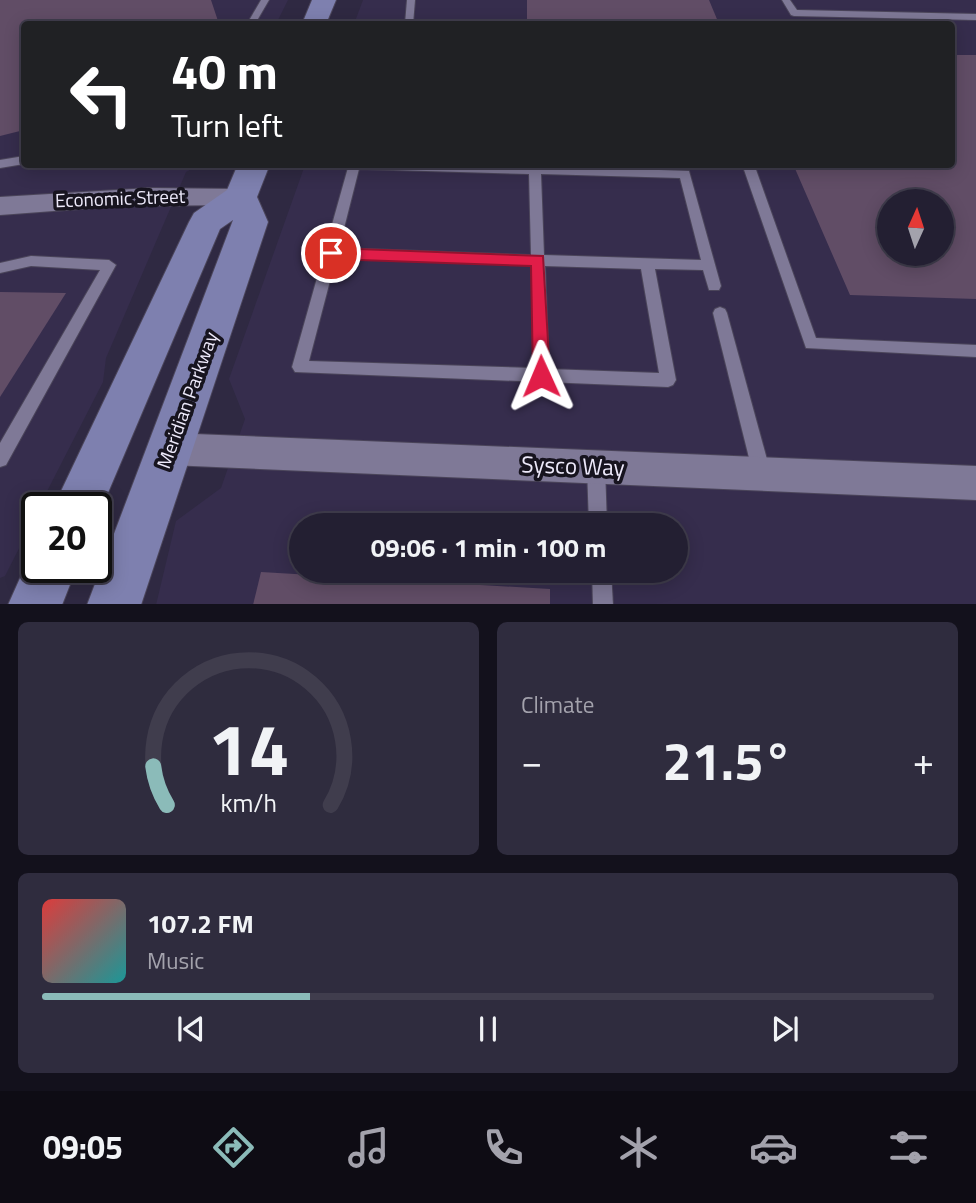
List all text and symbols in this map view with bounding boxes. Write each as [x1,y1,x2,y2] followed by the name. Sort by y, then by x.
[171,33,278,108] text: 40 m
[56,49,147,140] icon: left
[171,101,283,149] text: Turn left
[54,181,186,214] street label: Economic Street
[877,189,954,266] north arrow
[877,189,954,266] map controls
[301,223,361,283] pin
[312,234,350,272] icon: arrive
[148,327,225,472] street label: Meridian Parkway
[504,339,578,413] position arrow
[521,446,625,485] street label: Sysco Way
[21,492,112,583] speed limit sign: 20
[371,528,606,567] text: 09:06 · 1 min · 100 m
[521,687,594,722] text: Climate
[208,693,289,803] text: 14
[663,721,792,800] text: 21.5°
[521,732,542,790] text: −
[913,732,934,790] text: +
[220,783,277,821] text: km/h
[147,904,254,943] text: 107.2 FM
[147,943,204,978] text: Music
[172,1010,210,1048] icon: previous
[469,1010,507,1048] icon: pause
[766,1010,804,1048] icon: next
[43,1123,123,1171] text: 09:05
[209,1123,258,1172] icon: directions
[344,1123,393,1172] icon: music
[479,1123,528,1172] icon: phone
[614,1123,663,1172] icon: climate
[749,1123,798,1172] icon: car
[884,1123,933,1172] icon: filters

